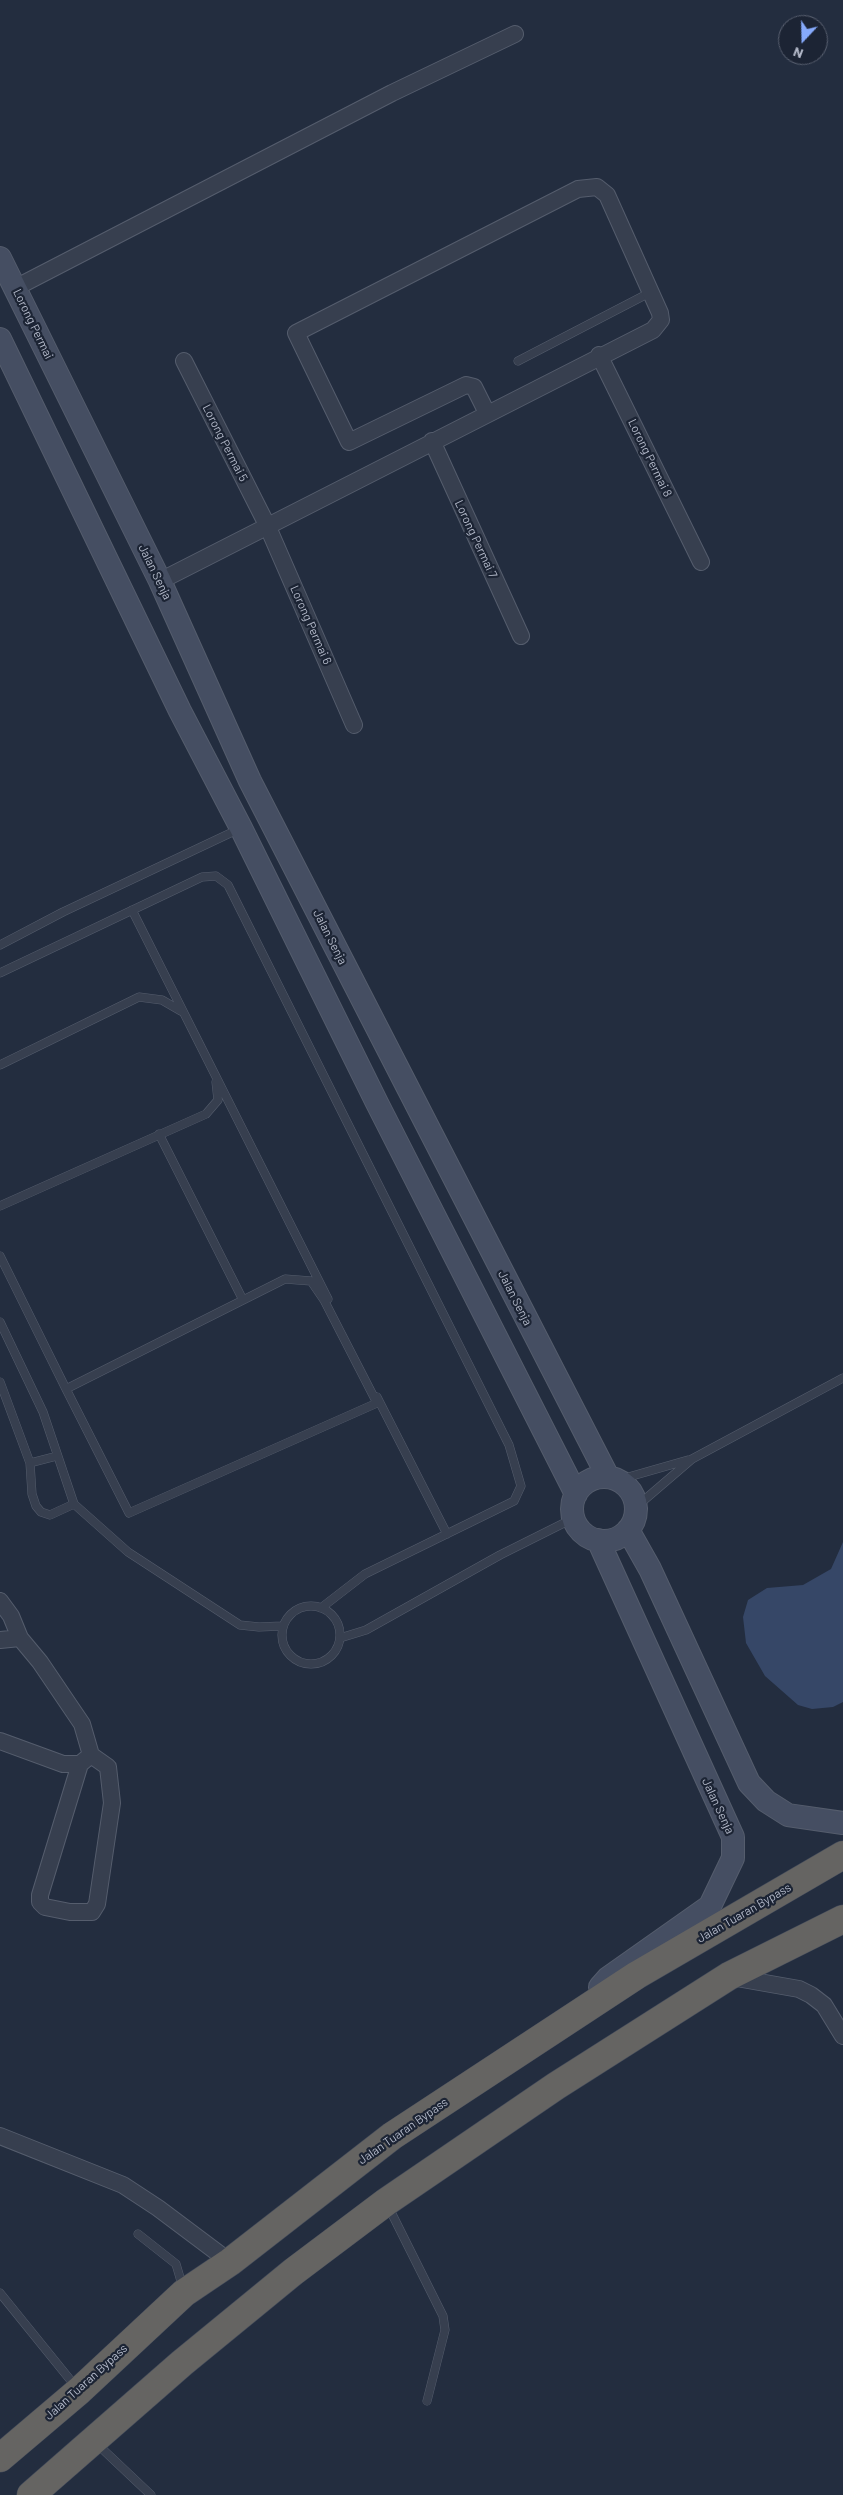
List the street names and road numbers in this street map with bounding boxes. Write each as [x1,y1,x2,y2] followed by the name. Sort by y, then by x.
[10,287,56,361] street label: Lorong Permai
[199,402,251,484] street label: Lorong Permai 5
[625,417,675,499] street label: Lorong Permai 8
[452,498,500,580] street label: Lorong Permai 7
[135,542,175,602] street label: Jalan Senja
[287,583,335,667] street label: Lorong Permai 6
[310,907,350,967] street label: Jalan Senja
[495,1268,535,1328] street label: Jalan Senja
[699,1776,737,1836] street label: Jalan Senja
[694,1880,794,1946] street label: Jalan Tuaran Bypass
[355,2095,451,2167] street label: Jalan Tuaran Bypass
[42,2341,130,2423] street label: Jalan Tuaran Bypass

